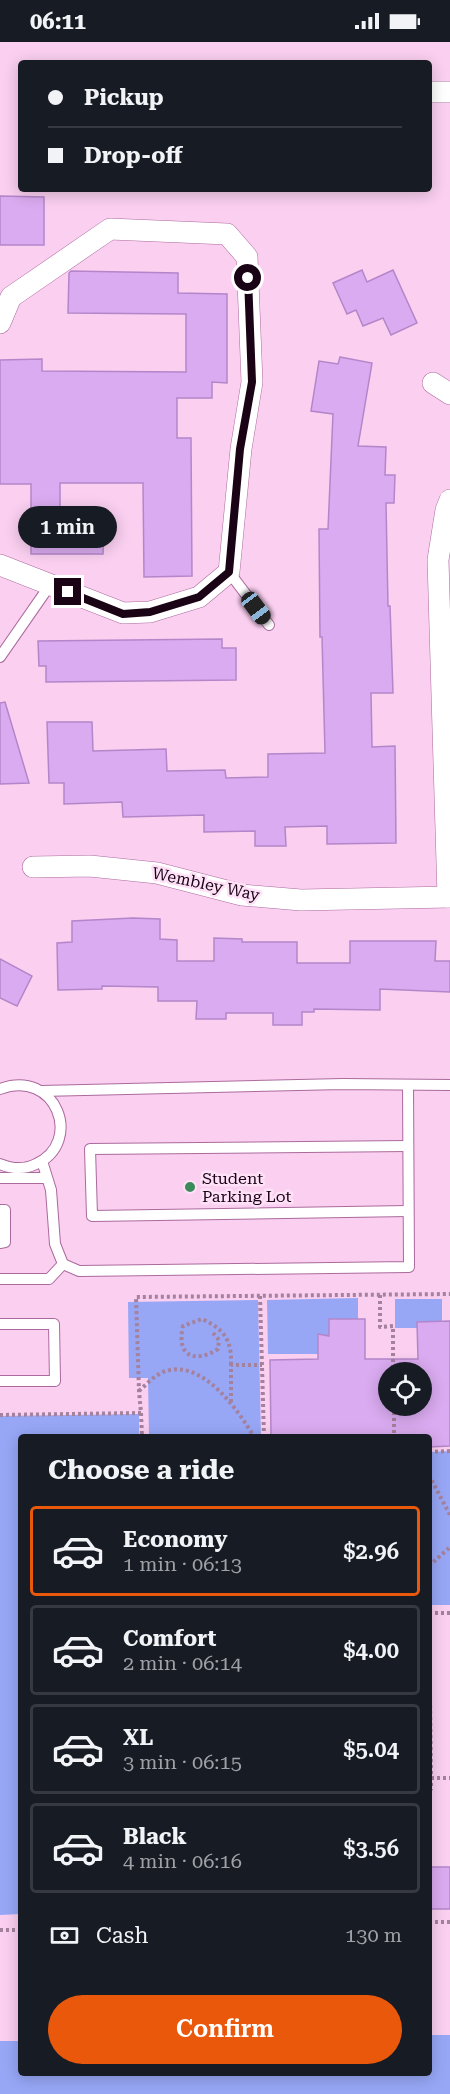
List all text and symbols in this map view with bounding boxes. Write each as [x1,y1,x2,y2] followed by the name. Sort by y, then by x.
[30,9,86,34] text: 06:11
[84,85,164,110] text: Pickup
[84,143,182,168] text: Drop-off
[234,264,261,291] route start
[19,505,118,547] callout: 1 min
[40,515,95,539] text: 1 min
[54,578,81,605] route end
[238,588,274,628] car
[151,863,262,905] street label: Wembley Way
[202,1169,292,1206] place label: Student Parking Lot
[183,1180,197,1194] marker: Student Parking Lot
[378,1362,432,1416] map controls
[378,1362,432,1416] button: locate
[48,1454,234,1486] text: Choose a ride
[51,1524,105,1578] icon: car
[123,1527,227,1552] text: Economy
[343,1539,399,1564] text: $2.96
[123,1552,242,1576] text: 1 min · 06:13
[51,1623,105,1677] icon: car
[123,1626,216,1651] text: Comfort
[343,1638,399,1663] text: $4.00
[123,1651,242,1675] text: 2 min · 06:14
[51,1722,105,1776] icon: car
[123,1725,153,1750] text: XL
[343,1737,399,1762] text: $5.04
[123,1750,242,1774] text: 3 min · 06:15
[51,1821,105,1875] icon: car
[123,1824,187,1849] text: Black
[343,1836,399,1861] text: $3.56
[123,1849,242,1873] text: 4 min · 06:16
[48,1919,81,1952] icon: cash
[96,1923,148,1948] text: Cash
[345,1923,402,1947] text: 130 m
[48,1995,402,2064] button: Confirm

